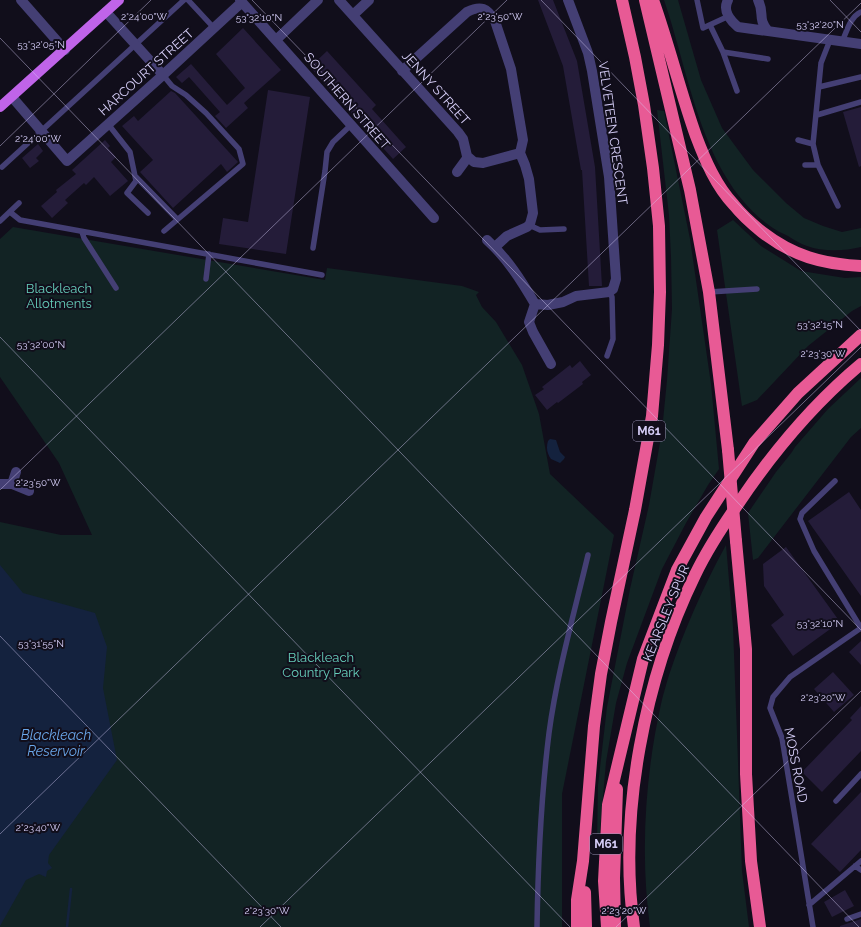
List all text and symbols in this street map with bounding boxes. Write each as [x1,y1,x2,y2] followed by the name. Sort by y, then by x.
[121,11,167,22] text: 2°24'00"W
[478,11,523,22] text: 2°23'50"W
[236,12,282,23] text: 53°32'10"N
[796,19,844,30] text: 53°32'20"N
[95,25,197,119] street label: HARCOURT STREET
[17,39,65,50] text: 53°32'05"N
[399,48,473,128] street label: JENNY STREET
[301,50,393,152] street label: SOUTHERN STREET
[595,60,631,206] street label: VELVETEEN CRESCENT
[15,133,61,144] text: 2°24'00"W
[26,281,92,311] park label: Blackleach Allotments
[797,319,843,330] text: 53°32'15"N
[17,339,65,350] text: 53°32'00"N
[801,348,846,359] text: 2°23'30"W
[633,421,665,441] road number: M61
[16,477,61,488] text: 2°23'50"W
[640,563,692,663] street label: KEARSLEY SPUR
[797,618,843,629] text: 53°32'10"N
[18,638,64,649] text: 53°31'55"N
[282,650,360,680] park label: Blackleach Country Park
[801,692,846,703] text: 2°23'20"W
[781,726,811,804] street label: MOSS ROAD
[21,727,91,759] water label: Blackleach Reservoir
[16,822,61,833] text: 2°23'40"W
[590,834,622,854] road number: M61
[245,905,290,916] text: 2°23'30"W
[602,905,647,916] text: 2°23'20"W

